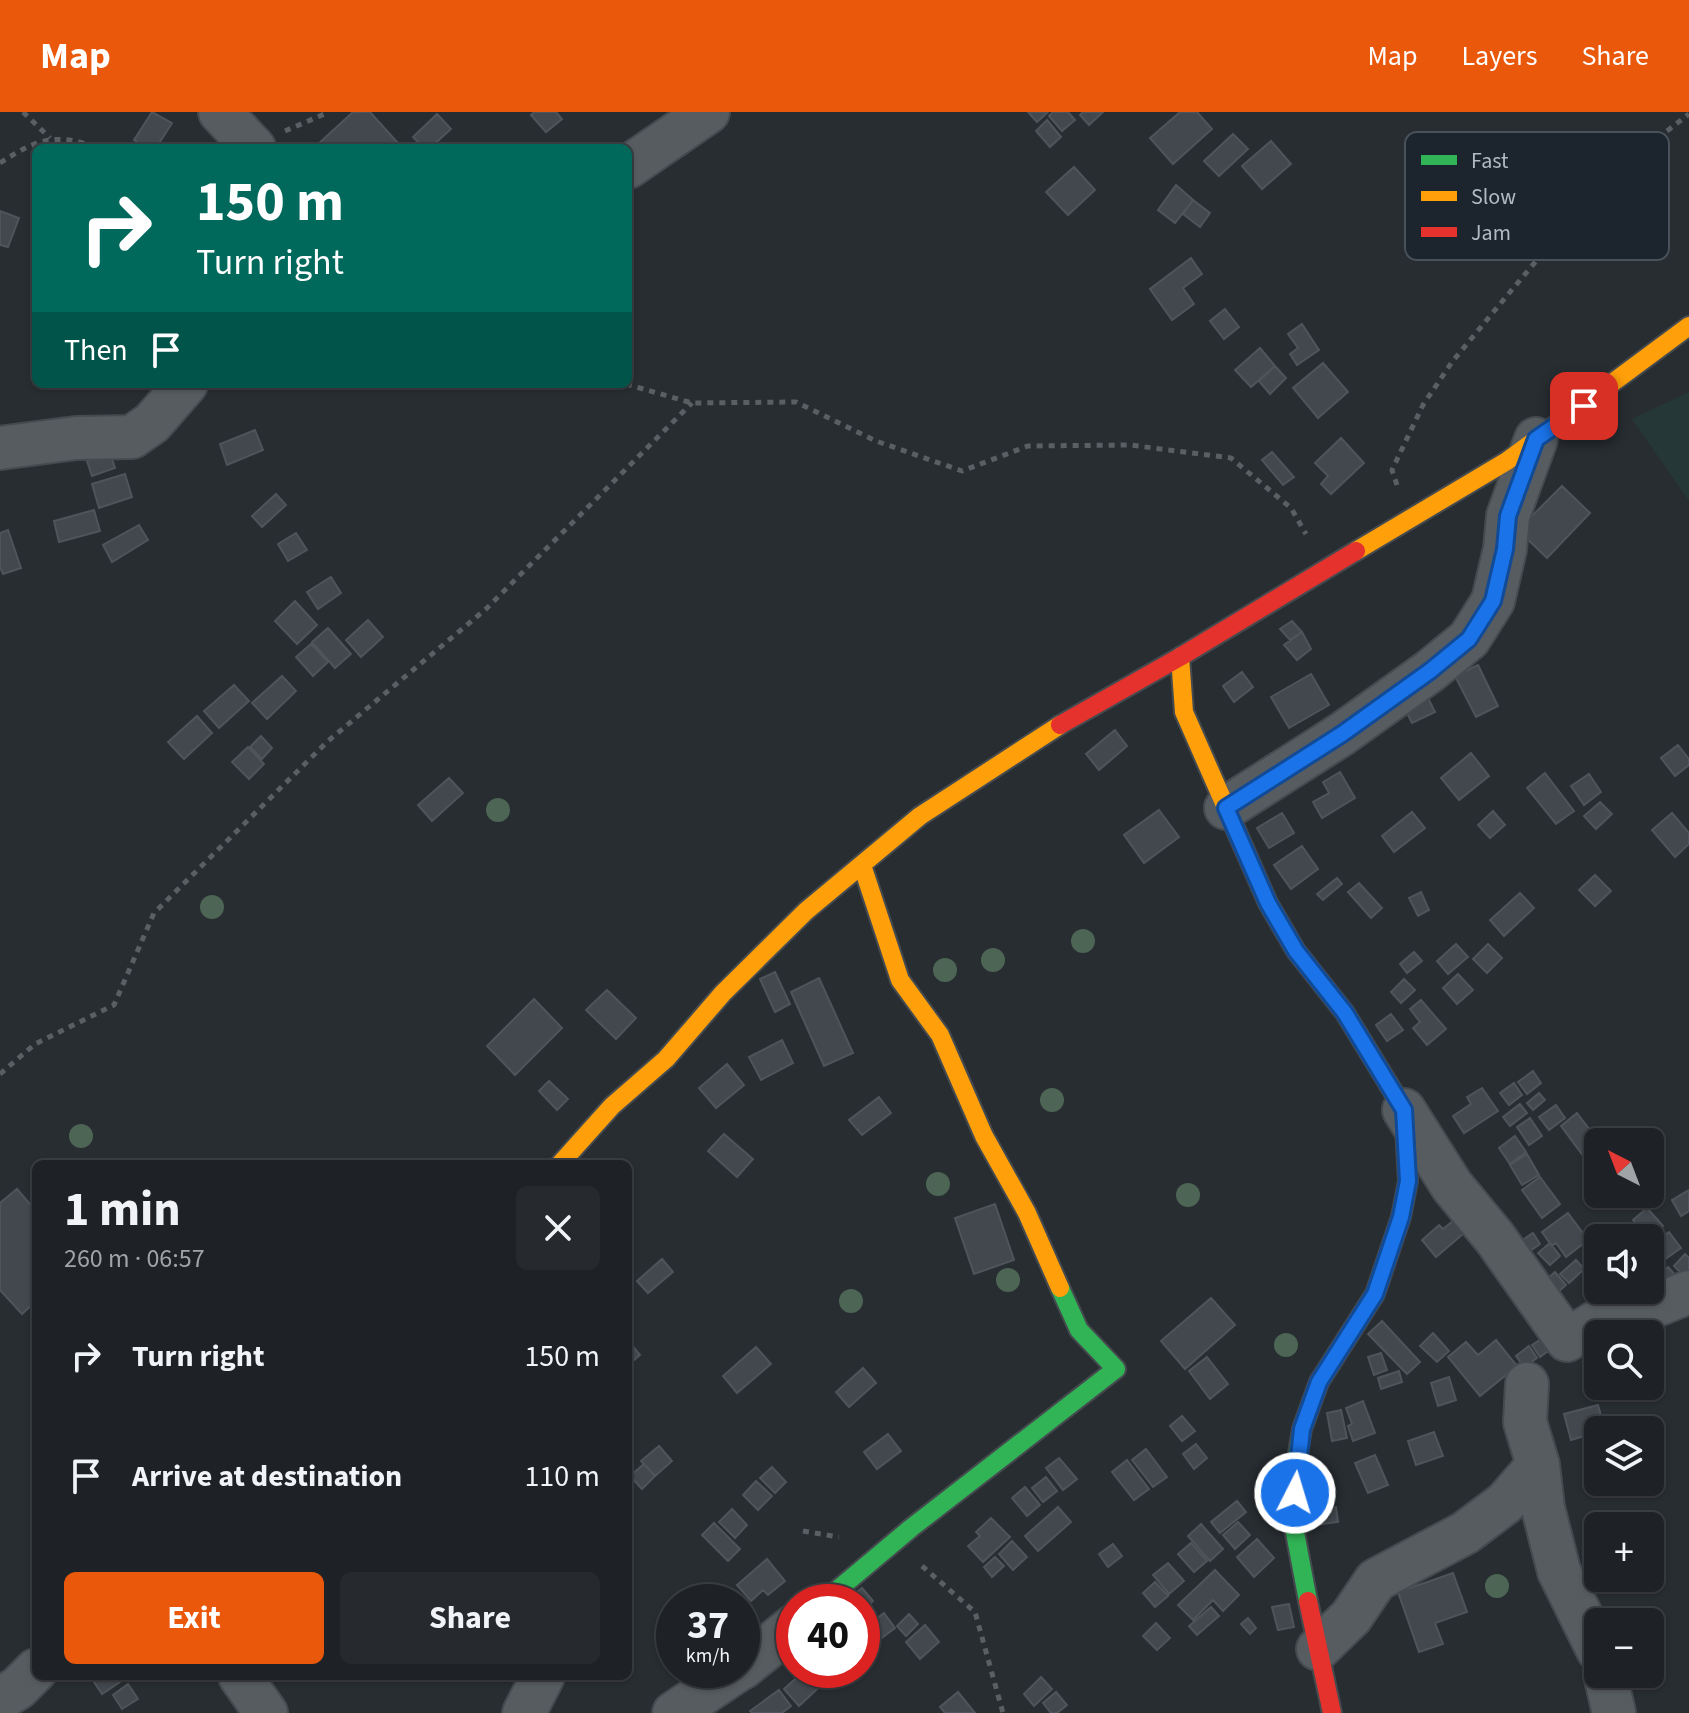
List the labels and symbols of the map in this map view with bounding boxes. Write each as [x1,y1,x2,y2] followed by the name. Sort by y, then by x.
[1405,132,1669,260] legend
[1471,145,1509,177] text: Fast
[1471,181,1516,213] text: Slow
[1471,217,1511,249] text: Jam
[1550,372,1618,440] pin
[1584,1128,1664,1208] north arrow
[1253,1451,1337,1535] position arrow
[776,1584,880,1688] speed limit sign: 40

